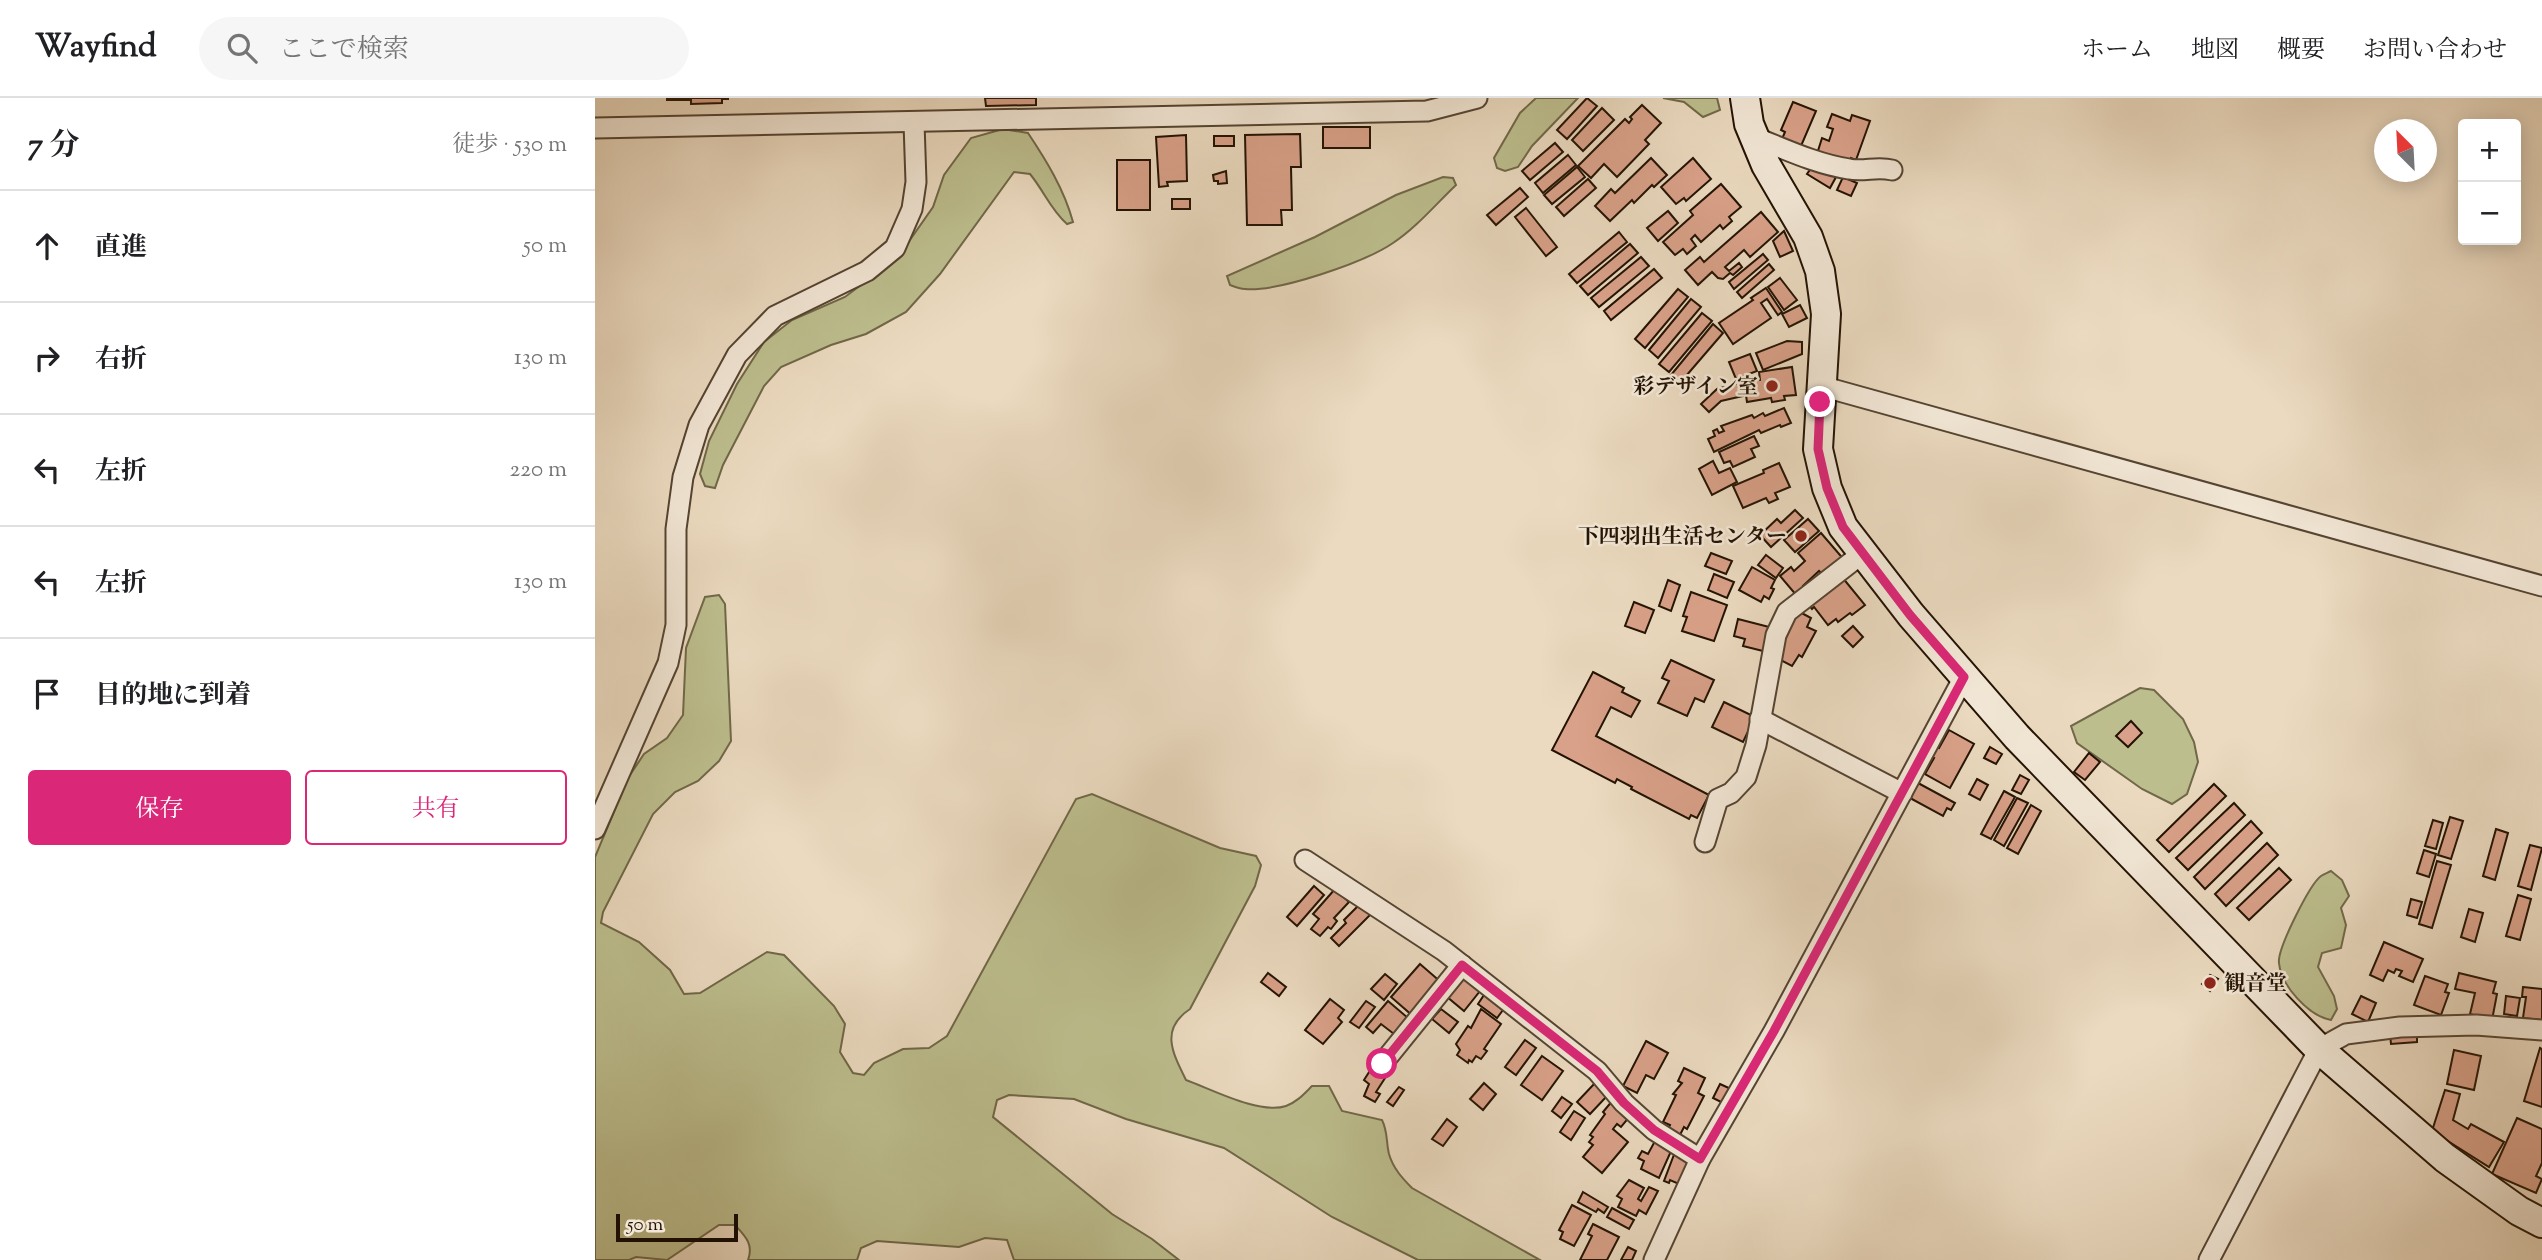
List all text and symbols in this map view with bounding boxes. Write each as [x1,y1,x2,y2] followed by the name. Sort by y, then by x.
[199,17,689,80] search box
[35,24,157,72] text: Wayfind
[223,29,261,67] icon: search
[279,32,409,69] text: ここで検索
[2081,34,2153,68] text: ホーム
[2191,34,2239,68] text: 地図
[2277,34,2325,68] text: 概要
[2363,34,2507,68] text: お問い合わせ
[2374,119,2437,182] north arrow
[2458,119,2521,245] map controls
[2458,119,2521,182] button: +
[28,125,79,168] text: 7 分
[452,129,567,162] text: 徒歩 · 530 m
[2458,182,2521,245] button: −
[28,227,66,265] icon: ahead
[95,230,147,267] text: 直進
[523,230,567,263] text: 50 m
[28,339,66,377] icon: right
[95,342,147,379] text: 右折
[514,342,567,375] text: 130 m
[1633,373,1758,403] place label: 彩デザイン室
[1764,378,1780,394] marker: 彩デザイン室
[1804,386,1835,417] route end
[28,451,66,489] icon: left
[95,454,147,491] text: 左折
[509,454,567,487] text: 220 m
[1578,523,1787,553] place label: 下四羽出生活センター
[1793,528,1809,544] marker: 下四羽出生活センター
[28,563,66,601] icon: left
[95,566,147,603] text: 左折
[514,566,567,599] text: 130 m
[28,675,66,713] icon: arrive
[95,678,251,715] text: 目的地に到着
[28,770,291,845] button: 保存
[305,770,567,845] button: 共有
[2224,970,2287,1000] place label: 観音堂
[2202,975,2218,991] marker: 観音堂
[1366,1048,1397,1079] route start
[616,1211,739,1243] scale bar
[627,1212,663,1239] text: 50 m

